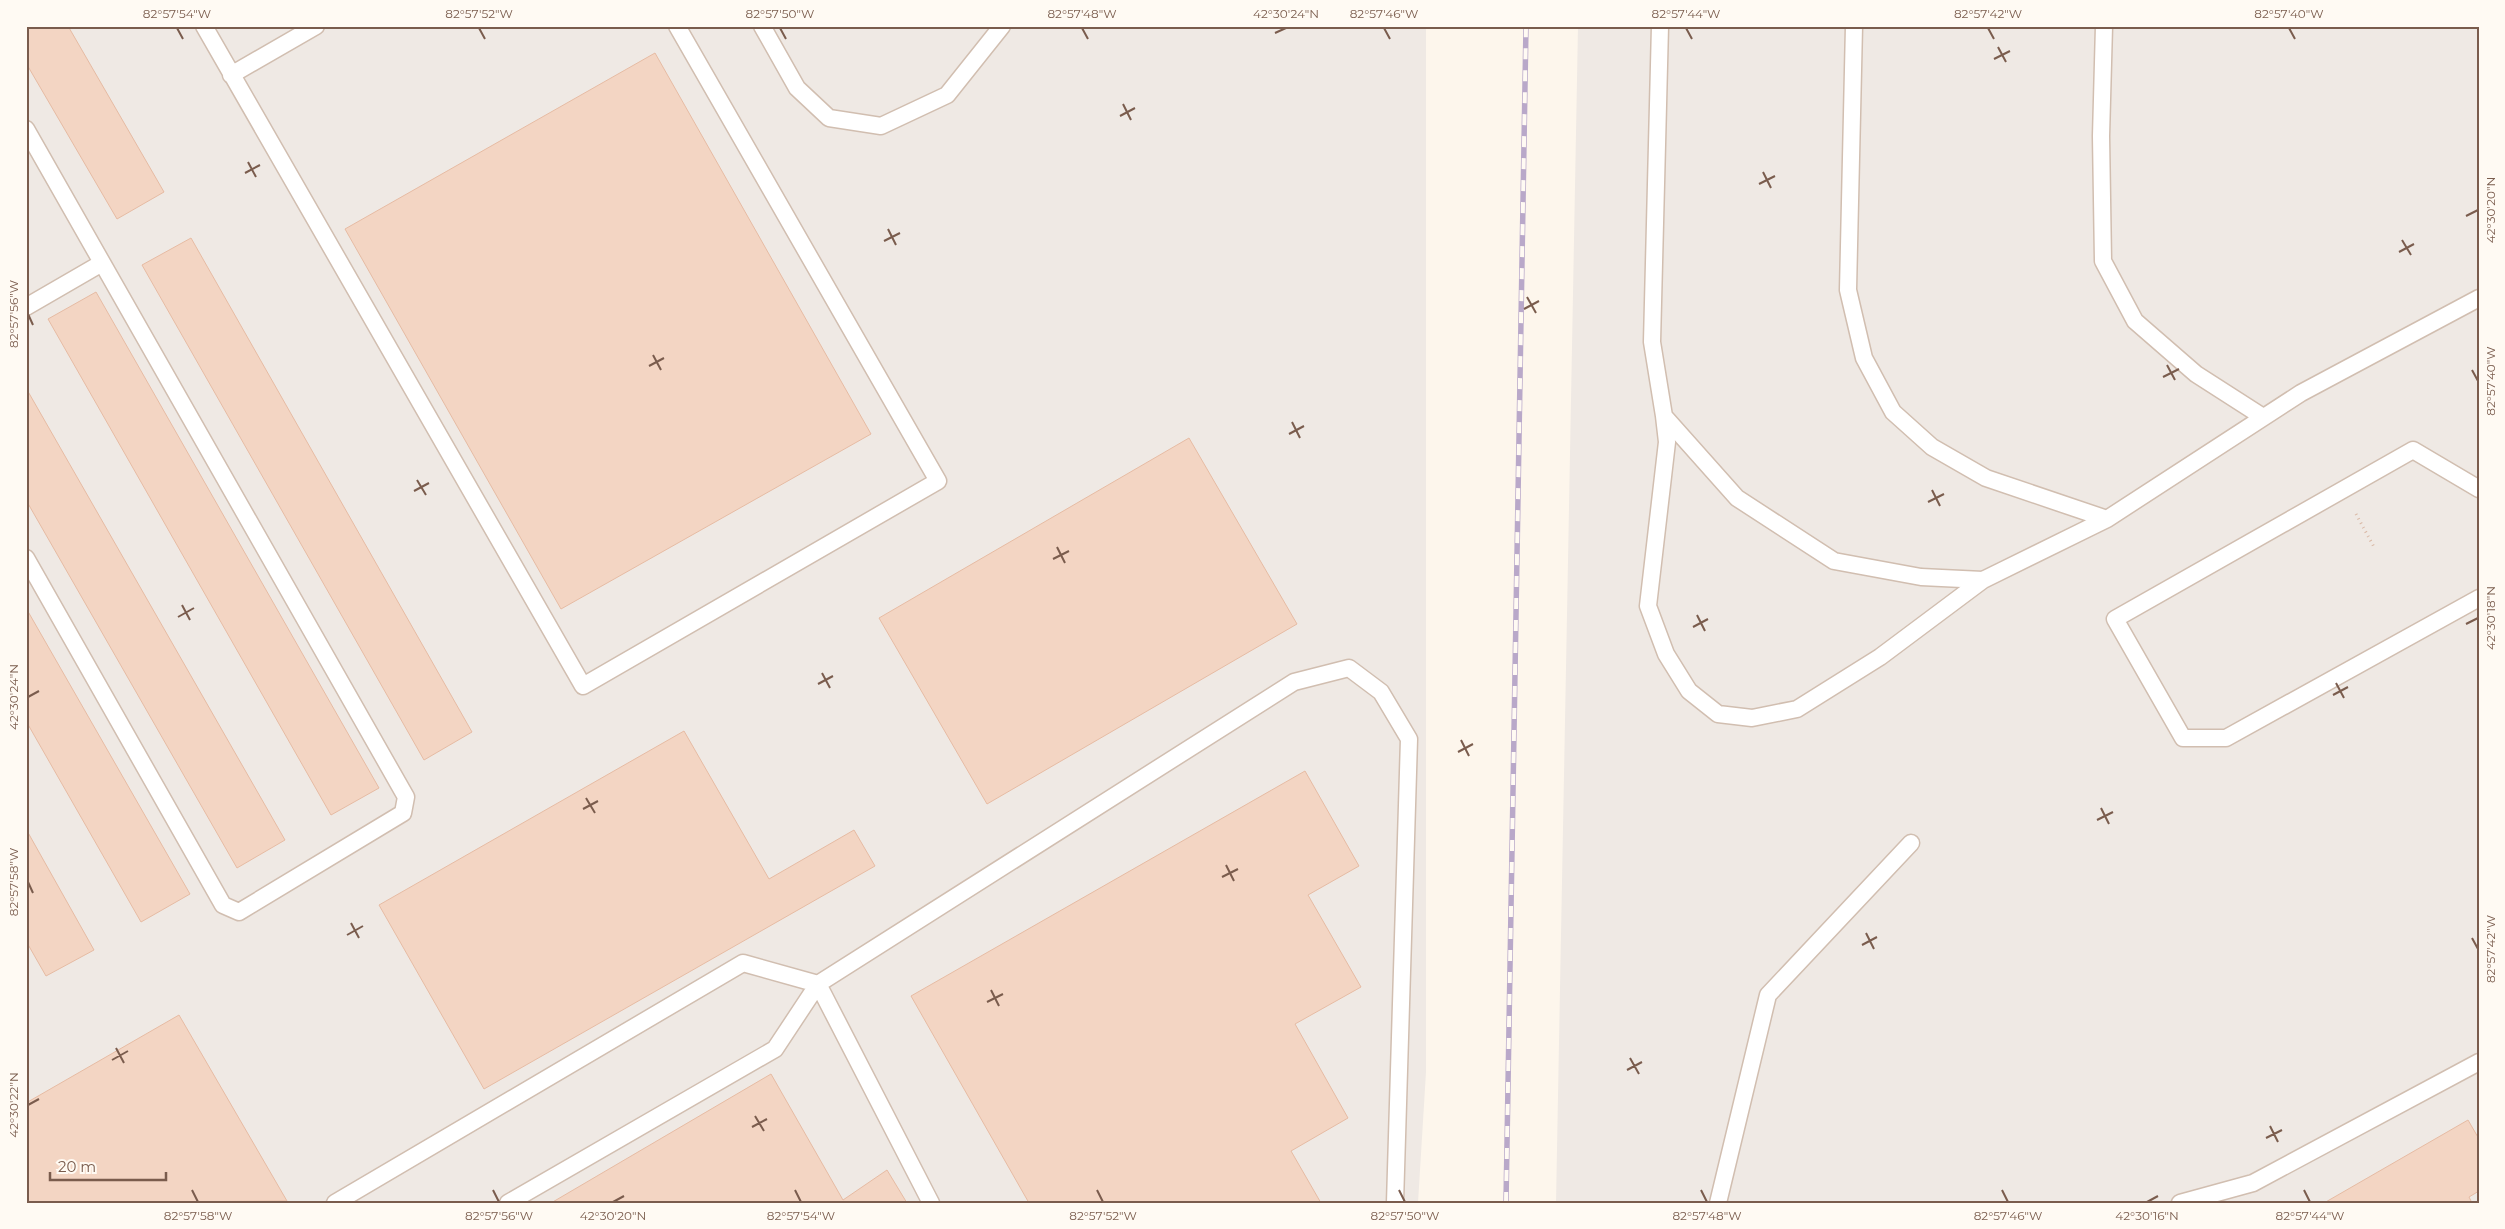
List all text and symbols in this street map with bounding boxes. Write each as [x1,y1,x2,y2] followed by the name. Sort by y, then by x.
[143,6,211,21] text: 82°57'54"W
[445,6,513,21] text: 82°57'52"W
[746,6,814,21] text: 82°57'50"W
[1047,6,1117,21] text: 82°57'48"W
[1253,6,1319,21] text: 42°30'24"N
[1350,6,1418,21] text: 82°57'46"W
[1652,6,1720,21] text: 82°57'44"W
[1954,6,2022,21] text: 82°57'42"W
[2254,6,2324,21] text: 82°57'40"W
[2483,177,2498,243] text: 42°30'20"N
[6,280,21,348] text: 82°57'56"W
[2483,346,2498,416] text: 82°57'40"W
[2483,586,2498,650] text: 42°30'18"N
[6,664,21,730] text: 42°30'24"N
[6,848,21,916] text: 82°57'58"W
[2483,915,2498,983] text: 82°57'42"W
[6,1072,21,1138] text: 42°30'22"N
[50,1149,166,1181] scale bar
[58,1157,96,1176] text: 20 m
[164,1208,232,1223] text: 82°57'58"W
[465,1208,533,1223] text: 82°57'56"W
[580,1208,646,1223] text: 42°30'20"N
[767,1208,835,1223] text: 82°57'54"W
[1069,1208,1137,1223] text: 82°57'52"W
[1371,1208,1439,1223] text: 82°57'50"W
[1672,1208,1742,1223] text: 82°57'48"W
[1974,1208,2042,1223] text: 82°57'46"W
[2115,1208,2179,1223] text: 42°30'16"N
[2276,1208,2344,1223] text: 82°57'44"W

